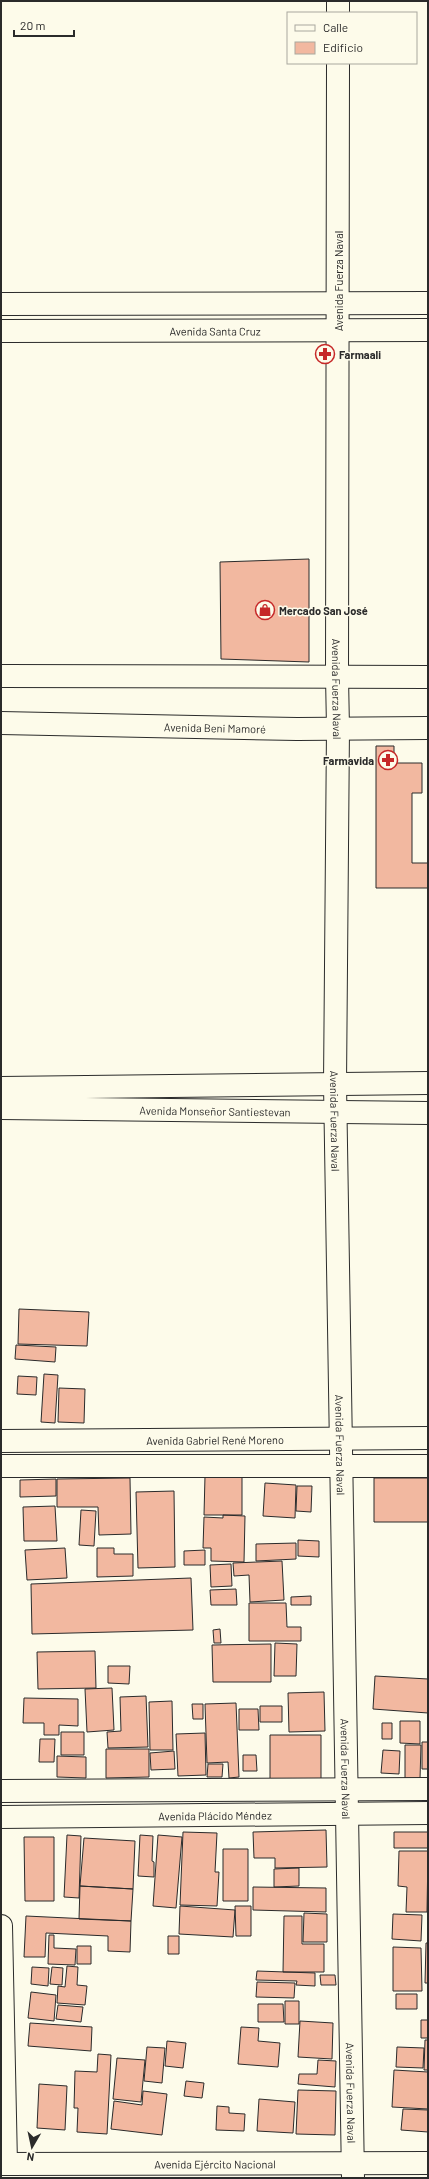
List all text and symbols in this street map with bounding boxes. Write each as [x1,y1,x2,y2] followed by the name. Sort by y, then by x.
[14,12,74,38] scale bar
[287,12,417,64] legend
[20,18,46,32] text: 20 m
[323,20,348,34] text: Calle
[323,40,363,54] text: Edificio
[332,231,345,331] street label: Avenida Fuerza Naval
[169,324,261,337] street label: Avenida Santa Cruz
[314,343,336,365] pharmacy icon: Farmaali
[339,348,381,361] place label: Farmaali
[254,599,276,621] shop icon: Mercado San José
[279,604,368,617] place label: Mercado San José
[330,639,345,739] street label: Avenida Fuerza Naval
[164,720,266,735] street label: Avenida Beni Mamoré
[377,749,399,771] pharmacy icon: Farmavida
[323,754,374,767] place label: Farmavida
[328,1071,343,1171] street label: Avenida Fuerza Naval
[139,1103,291,1118] street label: Avenida Monseñor Santiestevan
[334,1394,348,1495] street label: Avenida Fuerza Naval
[146,1433,284,1446] street label: Avenida Gabriel René Moreno
[339,1718,354,1819] street label: Avenida Fuerza Naval
[158,1808,272,1822] street label: Avenida Plácido Méndez
[344,2042,359,2143] street label: Avenida Fuerza Naval
[12,2127,52,2167] north arrow
[26,2150,35,2164] text: N
[154,2157,276,2170] street label: Avenida Ejército Nacional

